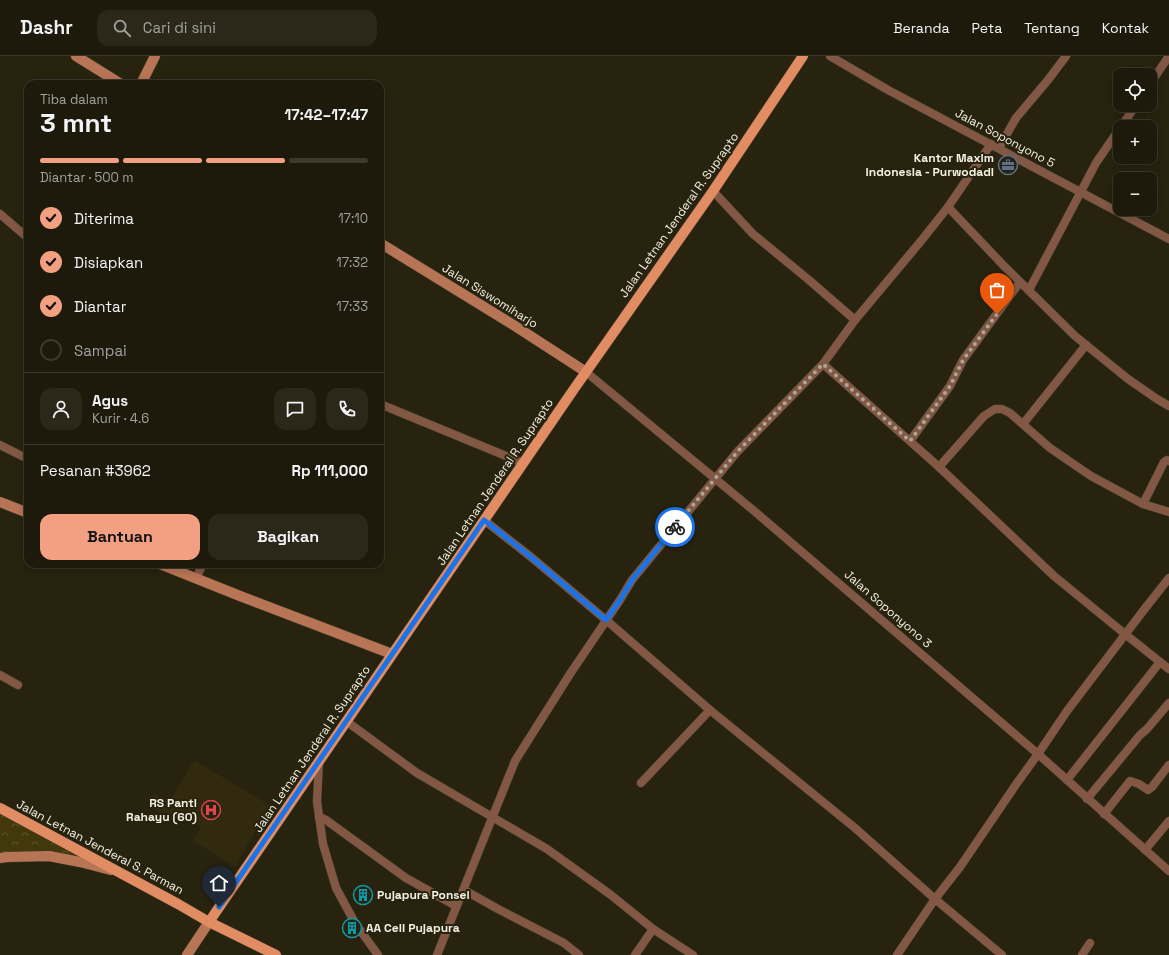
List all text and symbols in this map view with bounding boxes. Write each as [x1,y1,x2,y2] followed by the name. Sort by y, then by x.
[97,10,377,46] search box
[20,15,73,40] text: Dashr
[111,17,133,39] icon: search
[143,18,216,37] text: Cari di sini
[893,19,950,37] text: Beranda
[972,19,1002,37] text: Peta
[1024,19,1080,37] text: Tentang
[1102,19,1149,37] text: Kontak
[1113,68,1157,216] map controls
[1113,68,1157,112] button: locate
[40,91,108,108] text: Tiba dalam
[284,105,368,124] text: 17:42–17:47
[952,105,1058,171] street label: Jalan Soponyono 5
[40,106,112,140] text: 3 mnt
[1113,120,1157,164] button: +
[616,129,742,301] street label: Jalan Letnan Jenderal R. Suprapto
[866,150,994,180] place label: Kantor Maxim Indonesia - Purwodadi
[997,154,1019,176] office icon: Kantor Maxim Indonesia - Purwodadi
[40,169,133,186] text: Diantar · 500 m
[1113,172,1157,216] button: −
[40,207,62,229] icon: check
[74,209,134,228] text: Diterima
[338,210,368,227] text: 17:10
[40,251,62,273] icon: check
[74,253,143,272] text: Disiapkan
[336,254,368,271] text: 17:32
[439,260,541,332] street label: Jalan Siswomiharjo
[980,273,1014,314] pin
[986,279,1008,301] icon: bag
[40,295,62,317] icon: check
[74,297,126,316] text: Diantar
[336,298,368,315] text: 17:33
[74,341,127,360] text: Sampai
[40,388,82,430] button: person
[274,388,316,430] button: chat
[326,388,368,430] button: phone
[92,391,128,410] text: Agus
[433,395,557,569] street label: Jalan Letnan Jenderal R. Suprapto
[92,410,149,427] text: Kurir · 4.6
[40,461,151,480] text: Pesanan #3962
[291,461,368,480] text: Rp 111,000
[655,507,695,547] courier
[40,514,200,560] button: Bantuan
[208,514,368,560] button: Bagikan
[664,516,686,538] icon: bike
[841,567,935,651] street label: Jalan Soponyono 3
[250,662,374,836] street label: Jalan Letnan Jenderal R. Suprapto
[126,795,197,825] place label: RS Panti Rahayu (60)
[14,796,186,898] street label: Jalan Letnan Jenderal S. Parman
[200,799,222,821] hospital icon: RS Panti Rahayu (60)
[202,866,236,907] pin
[208,872,230,894] icon: home
[352,884,374,906] building icon: Pujapura Ponsel
[377,887,470,903] place label: Pujapura Ponsel
[341,917,363,939] building icon: AA Cell Pujapura
[366,920,460,936] place label: AA Cell Pujapura

